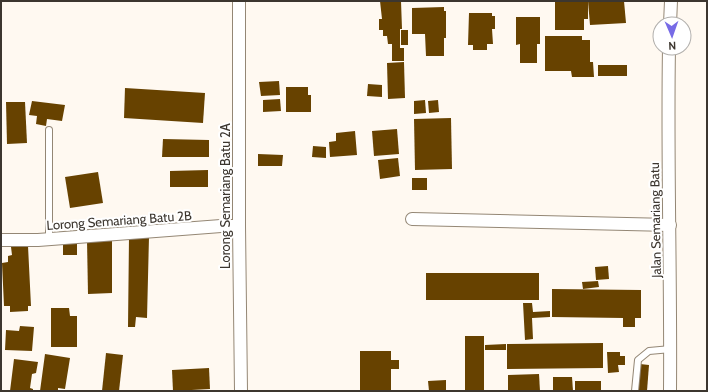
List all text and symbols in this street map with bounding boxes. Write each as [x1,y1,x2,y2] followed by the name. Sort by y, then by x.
[652,16,692,56] north arrow
[668,39,676,53] text: N
[217,123,233,269] street label: Lorong Semariang Batu 2A
[646,162,664,279] street label: Jalan Semariang Batu
[46,207,192,233] street label: Lorong Semariang Batu 2B

